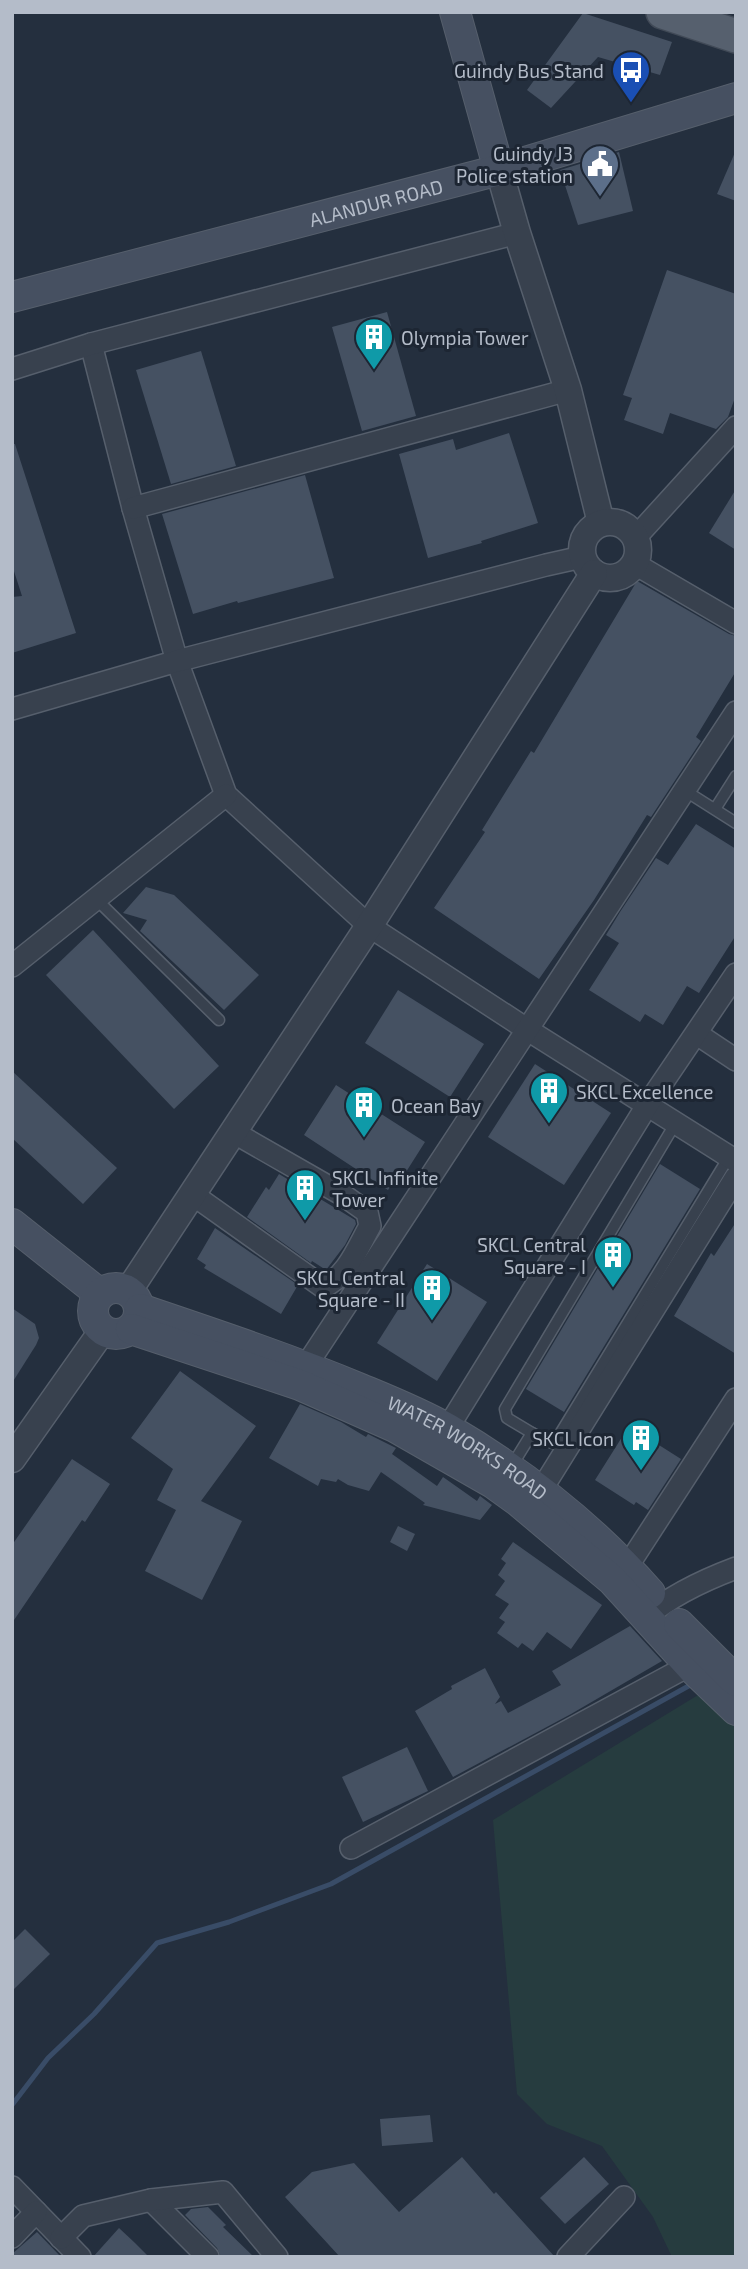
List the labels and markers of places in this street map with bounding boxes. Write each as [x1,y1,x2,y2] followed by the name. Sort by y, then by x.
[610,49,652,104] bus stop icon: Guindy Bus Stand
[454,59,604,82] place label: Guindy Bus Stand
[456,142,573,187] place label: Guindy J3 Police station
[579,143,621,198] public building icon: Guindy J3 Police station
[353,316,395,371] building icon: Olympia Tower
[401,326,529,349] place label: Olympia Tower
[528,1070,570,1125] building icon: SKCL Excellence
[576,1080,714,1103] place label: SKCL Excellence
[343,1084,385,1139] building icon: Ocean Bay
[391,1094,481,1117] place label: Ocean Bay
[332,1166,439,1211] place label: SKCL Infinite Tower
[284,1167,326,1222] building icon: SKCL Infinite Tower
[477,1233,586,1278] place label: SKCL Central Square - I
[592,1234,634,1289] building icon: SKCL Central Square - I
[296,1266,405,1311] place label: SKCL Central Square - II
[411,1267,453,1322] building icon: SKCL Central Square - II
[620,1417,662,1472] building icon: SKCL Icon
[532,1427,614,1450] place label: SKCL Icon

